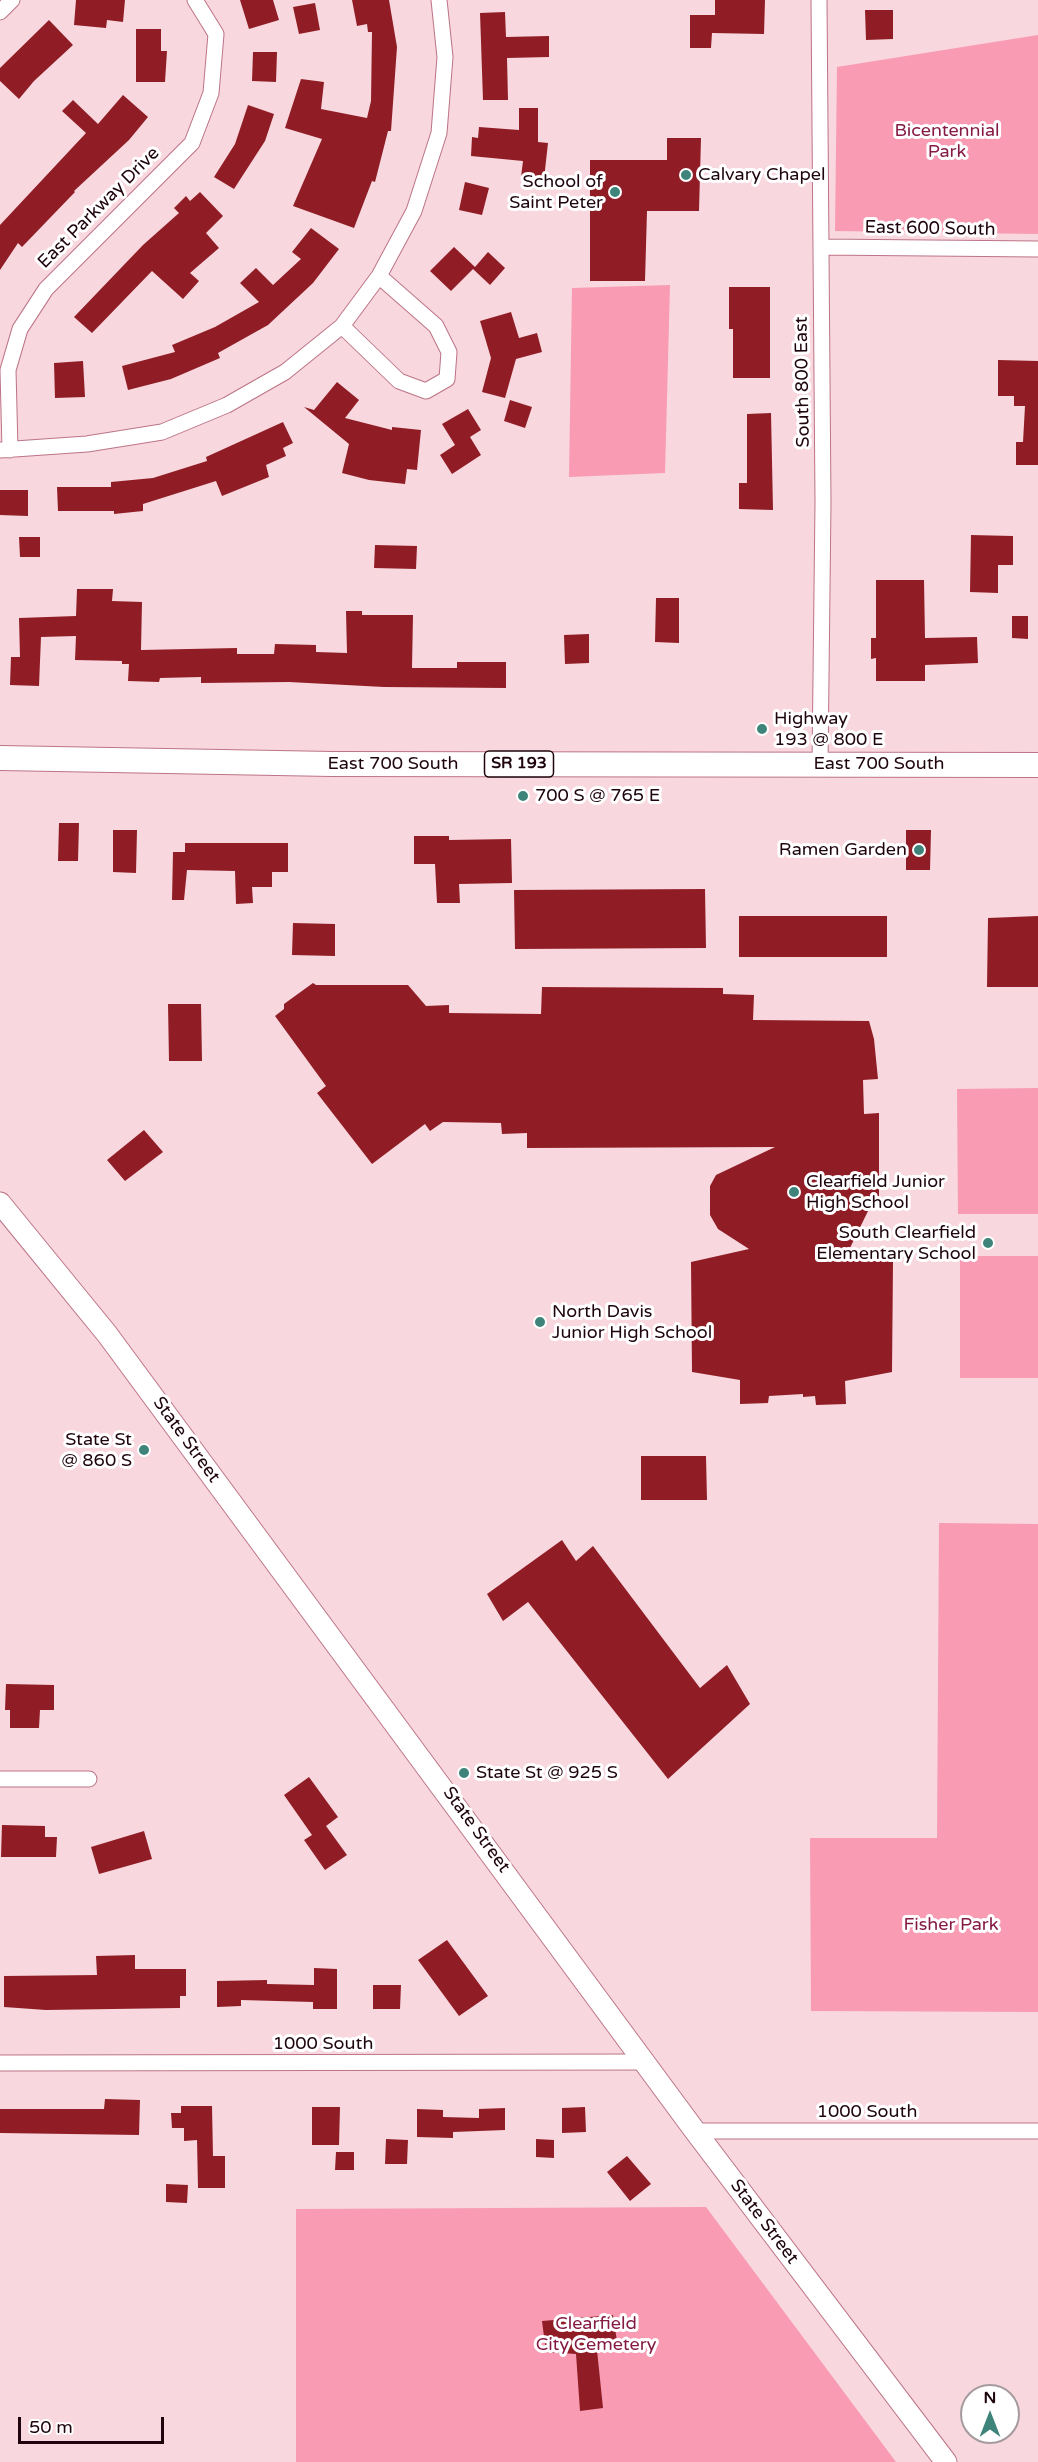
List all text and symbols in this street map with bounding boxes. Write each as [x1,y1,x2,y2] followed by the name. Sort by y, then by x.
[894,120,1000,162] park label: Bicentennial Park
[34,143,164,273] street label: East Parkway Drive
[698,164,826,186] place label: Calvary Chapel
[679,168,693,182] marker: Calvary Chapel
[509,171,603,213] place label: School of Saint Peter
[608,185,622,199] marker: School of Saint Peter
[864,217,996,241] street label: East 600 South
[791,316,815,448] street label: South 800 East
[774,708,884,750] place label: Highway 193 @ 800 E
[755,722,769,736] marker: Highway 193 @ 800 E
[484,751,554,777] road number: SR 193
[327,753,459,775] street label: East 700 South
[813,753,945,775] street label: East 700 South
[535,785,660,807] place label: 700 S @ 765 E
[516,789,530,803] marker: 700 S @ 765 E
[779,839,907,861] place label: Ramen Garden
[912,843,926,857] marker: Ramen Garden
[806,1171,945,1214] place label: Clearfield Junior High School
[787,1185,801,1199] marker: Clearfield Junior High School
[816,1222,976,1264] place label: South Clearfield Elementary School
[981,1236,995,1250] marker: South Clearfield Elementary School
[552,1301,712,1344] place label: North Davis Junior High School
[533,1315,547,1329] marker: North Davis Junior High School
[148,1393,224,1487] street label: State Street
[61,1429,132,1472] place label: State St @ 860 S
[137,1443,151,1457] marker: State St @ 860 S
[476,1762,618,1784] place label: State St @ 925 S
[457,1766,471,1780] marker: State St @ 925 S
[438,1783,514,1877] street label: State Street
[903,1914,999,1936] park label: Fisher Park
[273,2033,373,2055] street label: 1000 South
[817,2101,917,2123] street label: 1000 South
[725,2175,803,2269] street label: State Street
[536,2313,656,2356] park label: Clearfield City Cemetery
[960,2384,1020,2444] north arrow
[984,2388,996,2408] text: N
[21,2405,166,2443] scale bar
[29,2416,73,2438] text: 50 m

